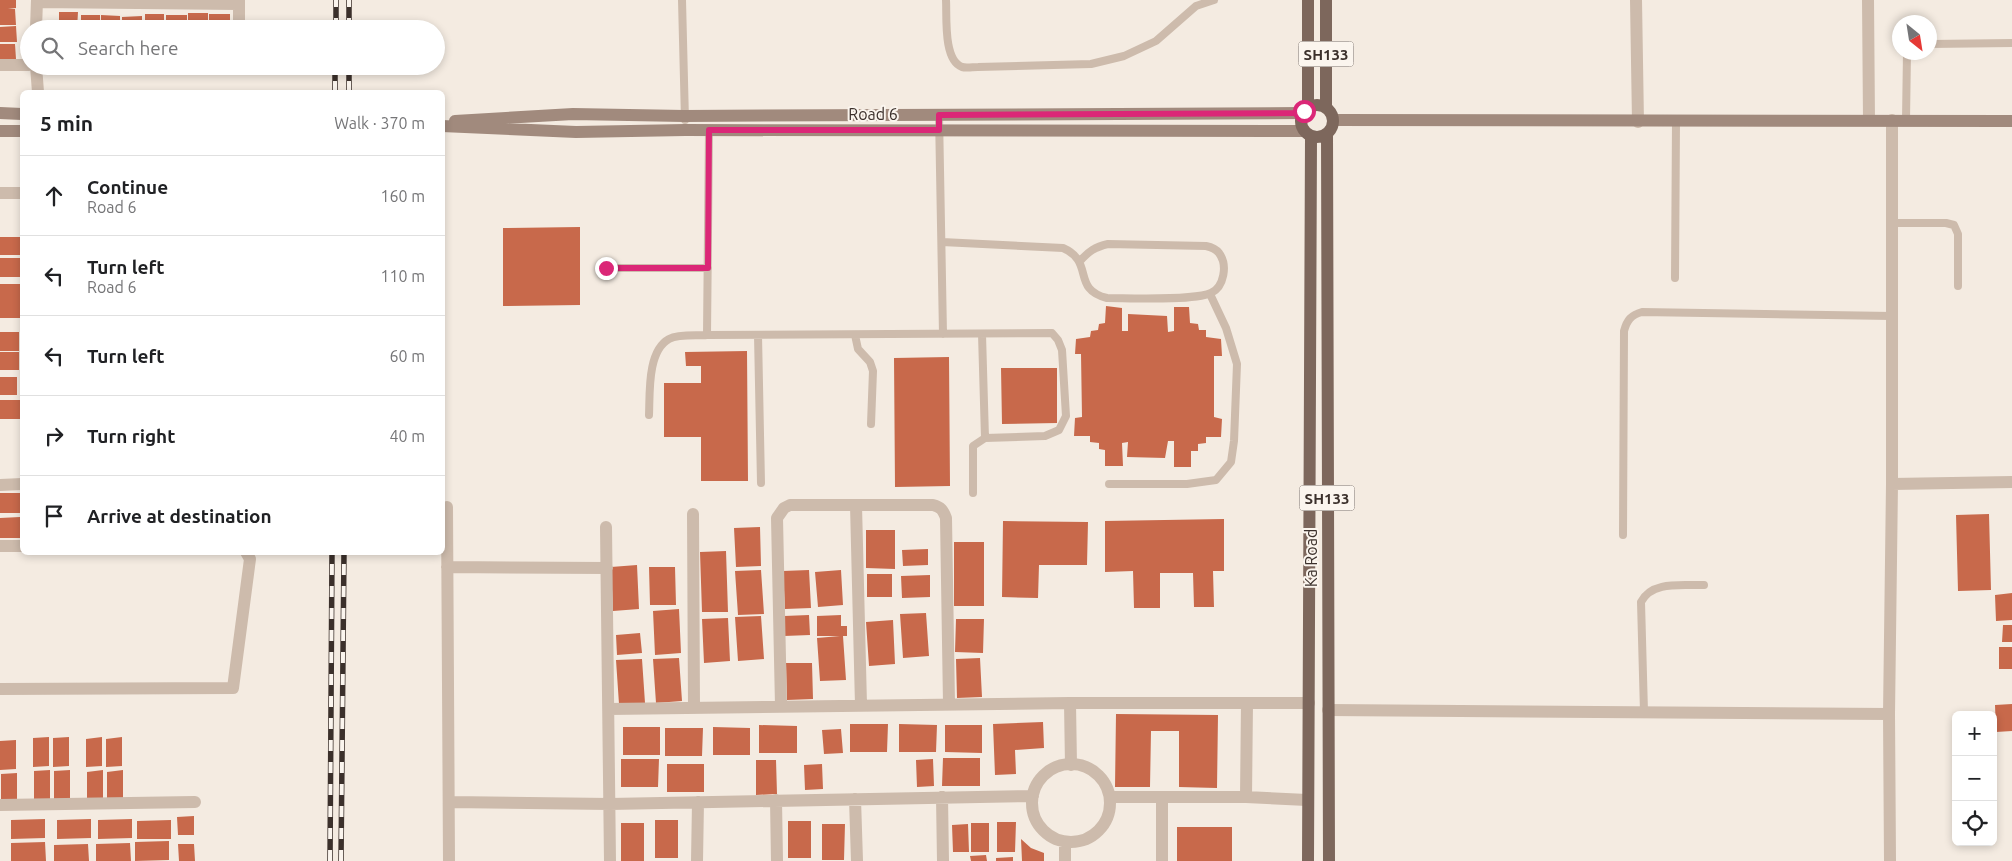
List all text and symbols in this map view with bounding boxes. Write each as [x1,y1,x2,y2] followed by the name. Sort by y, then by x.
[1892,15,1937,60] north arrow
[20,20,445,75] search box
[38,34,66,62] icon: search
[78,37,178,59] text: Search here
[1298,42,1354,66] road number: SH133
[1293,100,1316,123] route start
[848,105,898,123] street label: Road 6
[40,111,93,135] text: 5 min
[334,114,425,132] text: Walk · 370 m
[87,176,168,198] text: Continue
[40,182,68,210] icon: ahead
[380,187,425,205] text: 160 m
[87,198,137,216] text: Road 6
[87,256,165,278] text: Turn left
[595,257,618,280] route end
[40,262,68,290] icon: left
[380,267,425,285] text: 110 m
[87,278,137,296] text: Road 6
[40,342,68,370] icon: left
[87,345,165,367] text: Turn left
[389,347,425,365] text: 60 m
[40,422,68,450] icon: right
[87,425,175,447] text: Turn right
[389,427,425,445] text: 40 m
[1300,486,1354,510] road number: SH133
[40,502,68,530] icon: arrive
[87,505,272,527] text: Arrive at destination
[1302,529,1320,587] street label: Ka Road
[1952,711,1997,846] map controls
[1952,711,1997,756] button: +
[1952,756,1997,801] button: −
[1952,801,1997,846] button: locate

